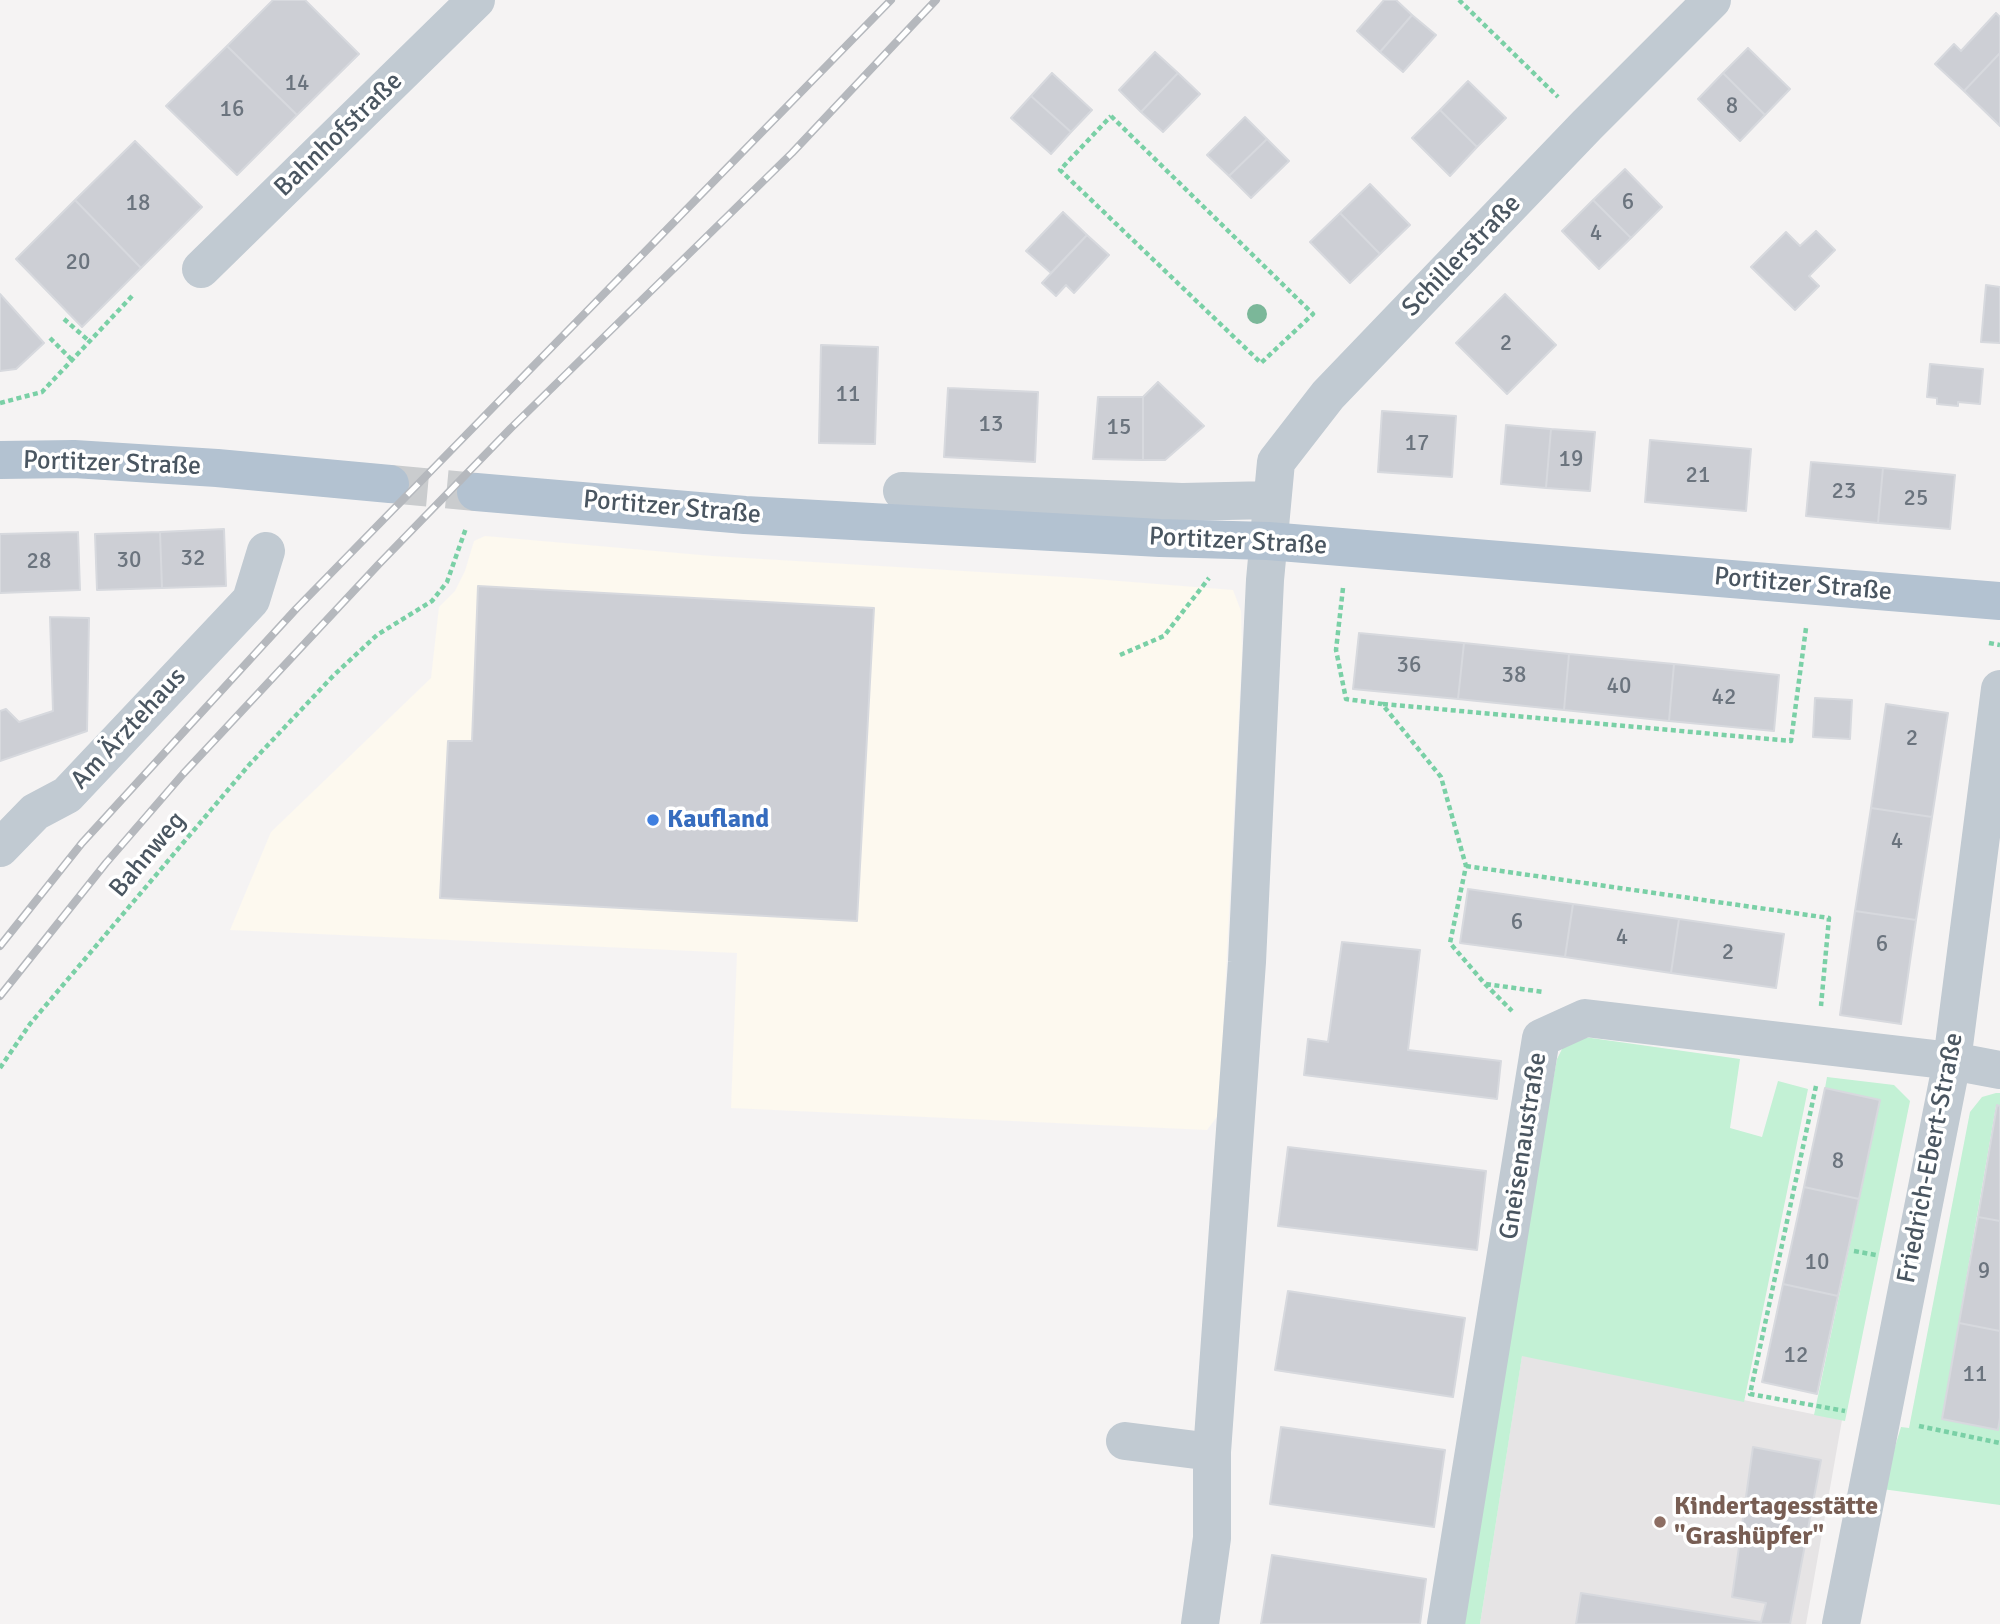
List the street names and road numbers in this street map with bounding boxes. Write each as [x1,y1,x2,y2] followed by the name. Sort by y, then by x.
[269,66,409,204] street label: Bahnhofstraße
[1396,188,1528,324] street label: Schillerstraße
[22,445,202,483] street label: Portitzer Straße
[582,485,762,531] street label: Portitzer Straße
[1148,522,1328,562] street label: Portitzer Straße
[1713,562,1893,608] street label: Portitzer Straße
[65,662,193,796] street label: Am Ärztehaus
[103,806,193,904] street label: Bahnweg
[1891,1030,1971,1286] street label: Friedrich-Ebert-Straße
[1494,1050,1554,1242] street label: Gneisenaustraße

